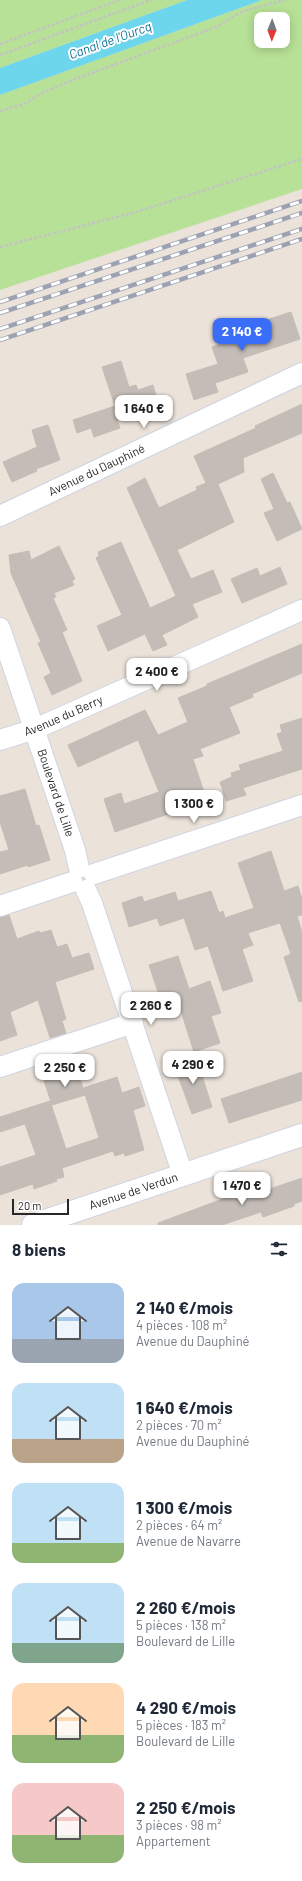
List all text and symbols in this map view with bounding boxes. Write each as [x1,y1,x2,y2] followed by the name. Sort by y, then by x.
[254,12,290,48] north arrow
[254,12,290,48] map controls
[66,18,154,62] water label: Canal de l'Ourcq
[205,318,279,352] pin: 2 140 €
[222,323,262,339] text: 2 140 €
[107,395,181,429] pin: 1 640 €
[124,400,164,416] text: 1 640 €
[46,441,147,498] street label: Avenue du Dauphiné
[120,658,194,692] pin: 2 400 €
[135,663,179,679] text: 2 400 €
[22,692,105,738] street label: Avenue du Berry
[35,747,78,838] street label: Boulevard de Lille
[157,790,231,824] pin: 1 300 €
[174,795,214,811] text: 1 300 €
[114,992,188,1026] pin: 2 260 €
[130,997,172,1013] text: 2 260 €
[156,1051,230,1085] pin: 4 290 €
[28,1054,102,1088] pin: 2 250 €
[172,1056,214,1072] text: 4 290 €
[44,1059,86,1075] text: 2 250 €
[87,1169,179,1212] street label: Avenue de Verdun
[205,1172,279,1206] pin: 1 470 €
[223,1177,261,1193] text: 1 470 €
[12,1197,69,1216] scale bar
[18,1199,41,1212] text: 20 m
[268,1238,290,1260] icon: filters
[12,1239,66,1259] text: 8 biens
[136,1297,233,1317] text: 2 140 €/mois
[44,1299,92,1347] icon: home
[136,1317,227,1333] text: 4 pièces · 108 m²
[136,1333,249,1349] text: Avenue du Dauphiné
[136,1397,233,1417] text: 1 640 €/mois
[44,1399,92,1447] icon: home
[136,1417,222,1433] text: 2 pièces · 70 m²
[136,1433,249,1449] text: Avenue du Dauphiné
[136,1497,232,1517] text: 1 300 €/mois
[44,1499,92,1547] icon: home
[136,1517,222,1533] text: 2 pièces · 64 m²
[136,1533,241,1549] text: Avenue de Navarre
[136,1597,235,1617] text: 2 260 €/mois
[44,1599,92,1647] icon: home
[136,1617,226,1633] text: 5 pièces · 138 m²
[136,1633,235,1649] text: Boulevard de Lille
[136,1697,236,1717] text: 4 290 €/mois
[44,1699,92,1747] icon: home
[136,1717,226,1733] text: 5 pièces · 183 m²
[136,1733,235,1749] text: Boulevard de Lille
[136,1797,236,1817] text: 2 250 €/mois
[44,1799,92,1847] icon: home
[136,1817,222,1833] text: 3 pièces · 98 m²
[136,1833,211,1849] text: Appartement

